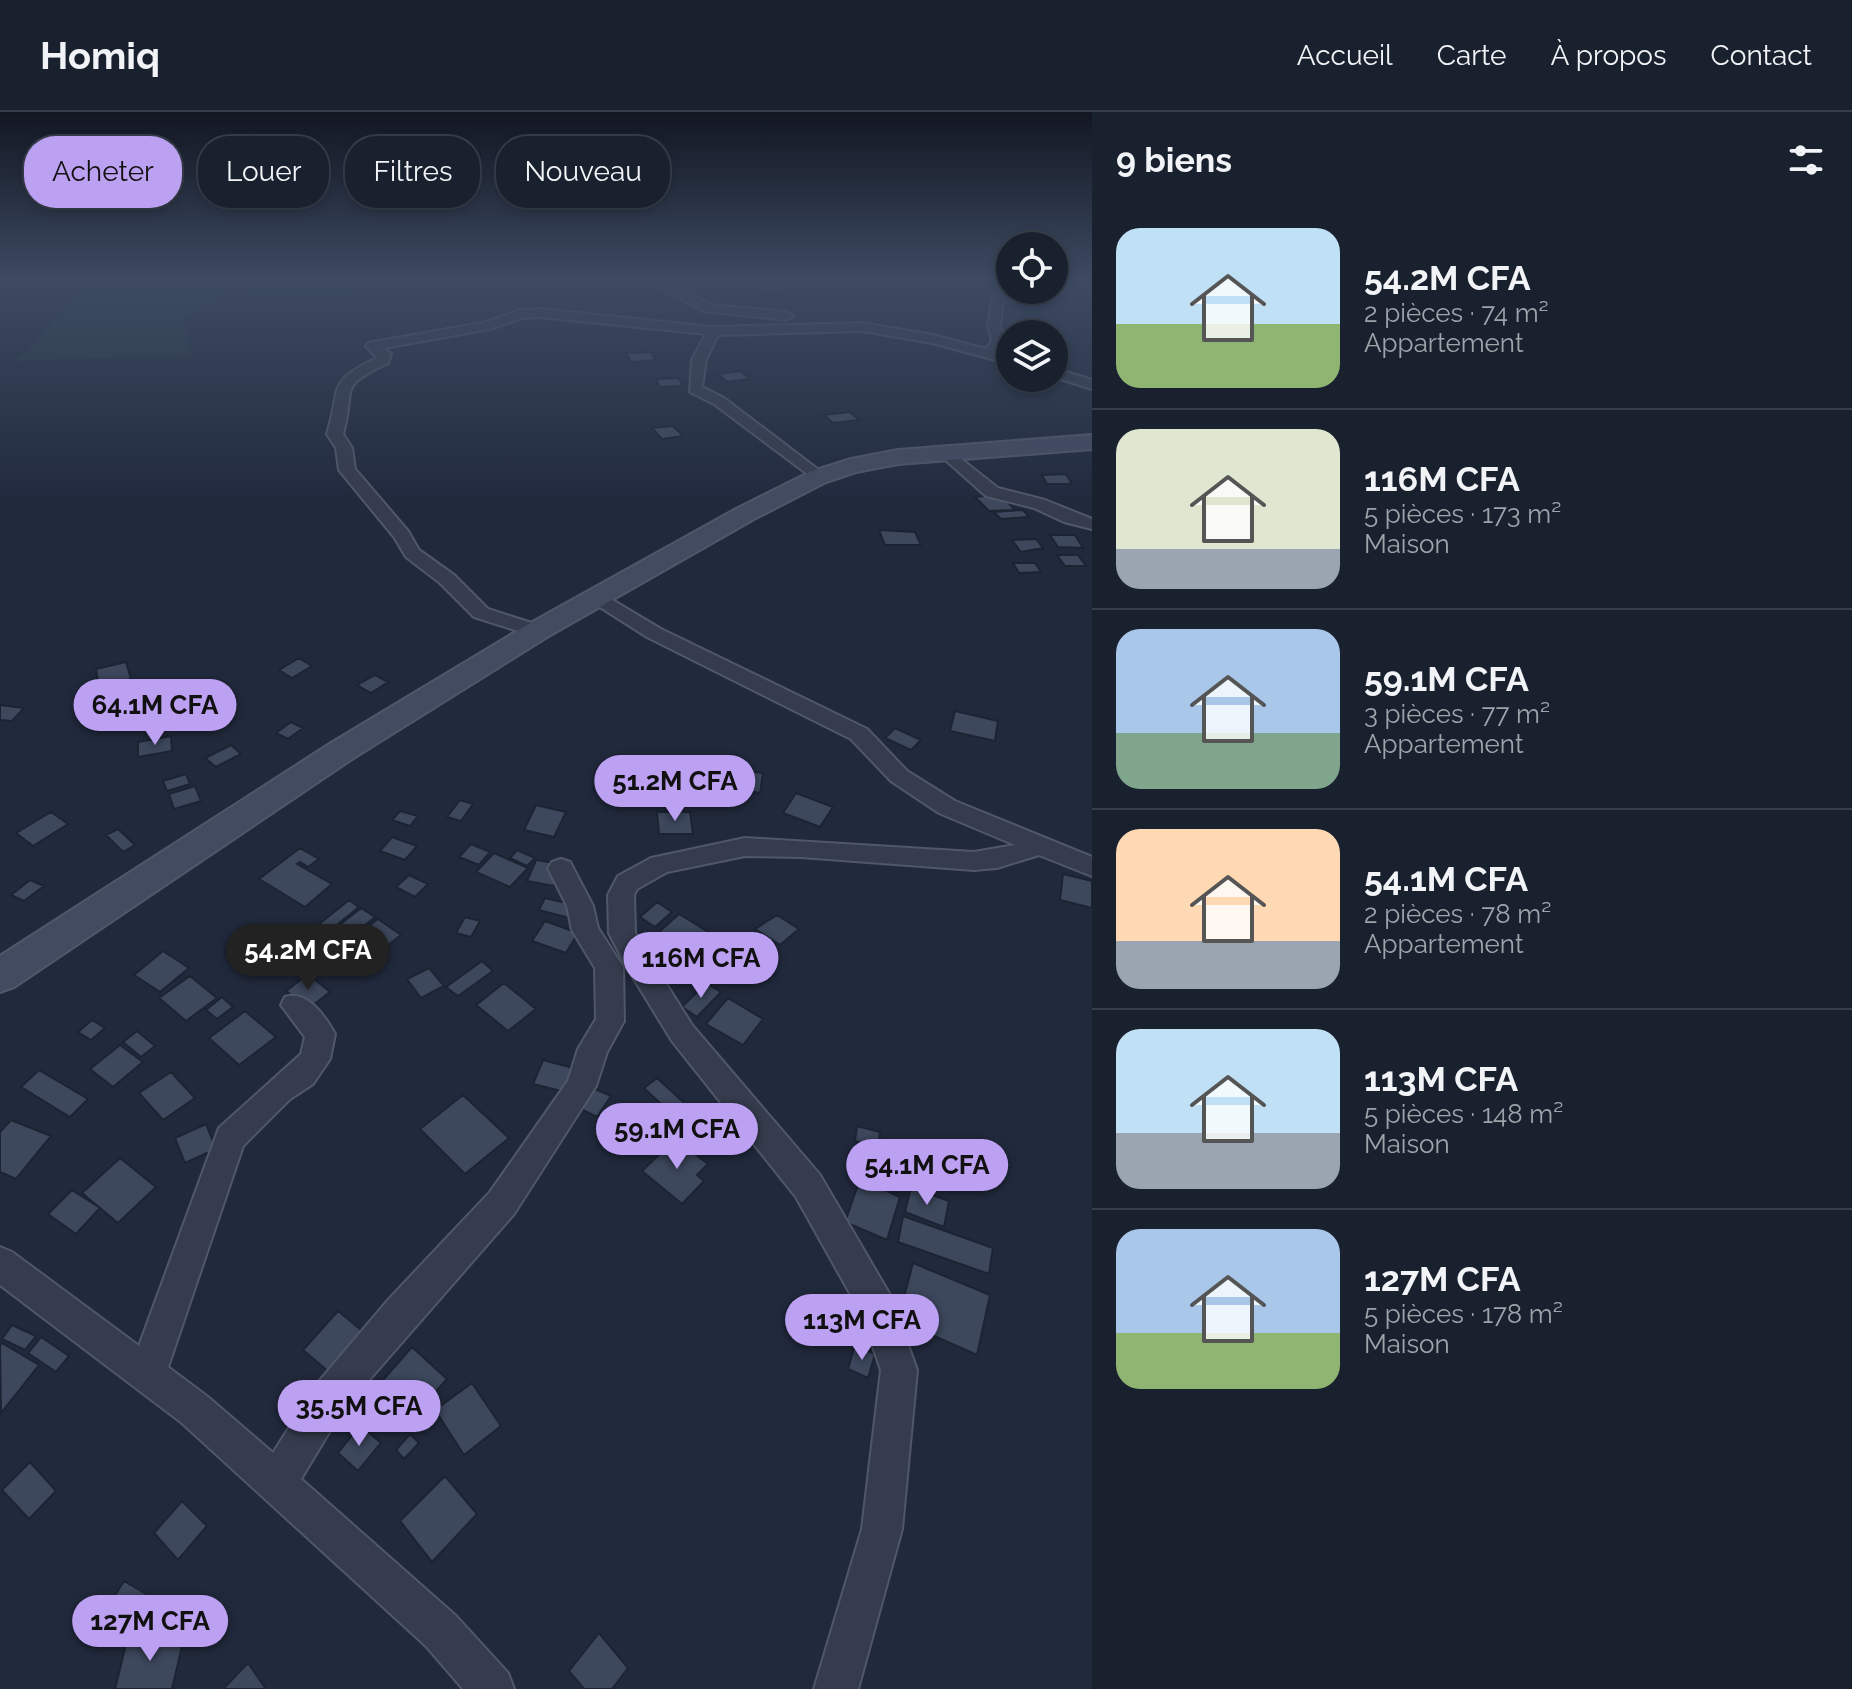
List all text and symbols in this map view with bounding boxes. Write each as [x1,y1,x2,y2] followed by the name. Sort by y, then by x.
[40,33,160,78] text: Homiq
[1297,39,1393,72] text: Accueil
[1437,39,1507,72] text: Carte
[1551,39,1667,72] text: À propos
[1711,39,1812,72] text: Contact
[24,136,182,208] chip: Acheter
[198,136,329,208] chip: Louer
[345,136,480,208] chip: Filtres
[496,136,670,208] chip: Nouveau
[1784,138,1828,182] icon: filters
[1116,140,1232,180] text: 9 biens
[996,232,1068,392] map controls
[996,232,1068,304] button: locate
[1364,258,1531,298] text: 54.2M CFA
[1180,260,1276,356] icon: home
[1364,298,1549,328] text: 2 pièces · 74 m²
[996,320,1068,392] button: layers
[1364,328,1524,358] text: Appartement
[1364,459,1520,499] text: 116M CFA
[1180,461,1276,557] icon: home
[1364,499,1561,529] text: 5 pièces · 173 m²
[1364,529,1450,559] text: Maison
[1364,659,1529,699] text: 59.1M CFA
[1180,661,1276,757] icon: home
[63,679,247,747] pin: 64.1M CFA
[92,690,218,720] text: 64.1M CFA
[1364,699,1550,729] text: 3 pièces · 77 m²
[1364,729,1524,759] text: Appartement
[583,755,767,823] pin: 51.2M CFA
[612,766,738,796] text: 51.2M CFA
[1364,859,1528,899] text: 54.1M CFA
[1180,861,1276,957] icon: home
[1364,899,1551,929] text: 2 pièces · 78 m²
[216,924,400,992] pin: 54.2M CFA
[1364,929,1524,959] text: Appartement
[618,932,784,1000] pin: 116M CFA
[244,935,372,965] text: 54.2M CFA
[641,943,761,973] text: 116M CFA
[1364,1059,1518,1099] text: 113M CFA
[1180,1061,1276,1157] icon: home
[1364,1099,1563,1129] text: 5 pièces · 148 m²
[585,1103,769,1171] pin: 59.1M CFA
[614,1114,740,1144] text: 59.1M CFA
[1364,1129,1450,1159] text: Maison
[835,1139,1019,1207] pin: 54.1M CFA
[864,1150,990,1180] text: 54.1M CFA
[1364,1259,1521,1299] text: 127M CFA
[1180,1261,1276,1357] icon: home
[779,1294,945,1362] pin: 113M CFA
[1364,1299,1563,1329] text: 5 pièces · 178 m²
[803,1305,921,1335] text: 113M CFA
[1364,1329,1450,1359] text: Maison
[267,1380,451,1448] pin: 35.5M CFA
[296,1391,422,1421] text: 35.5M CFA
[67,1595,233,1663] pin: 127M CFA
[90,1606,210,1636] text: 127M CFA

